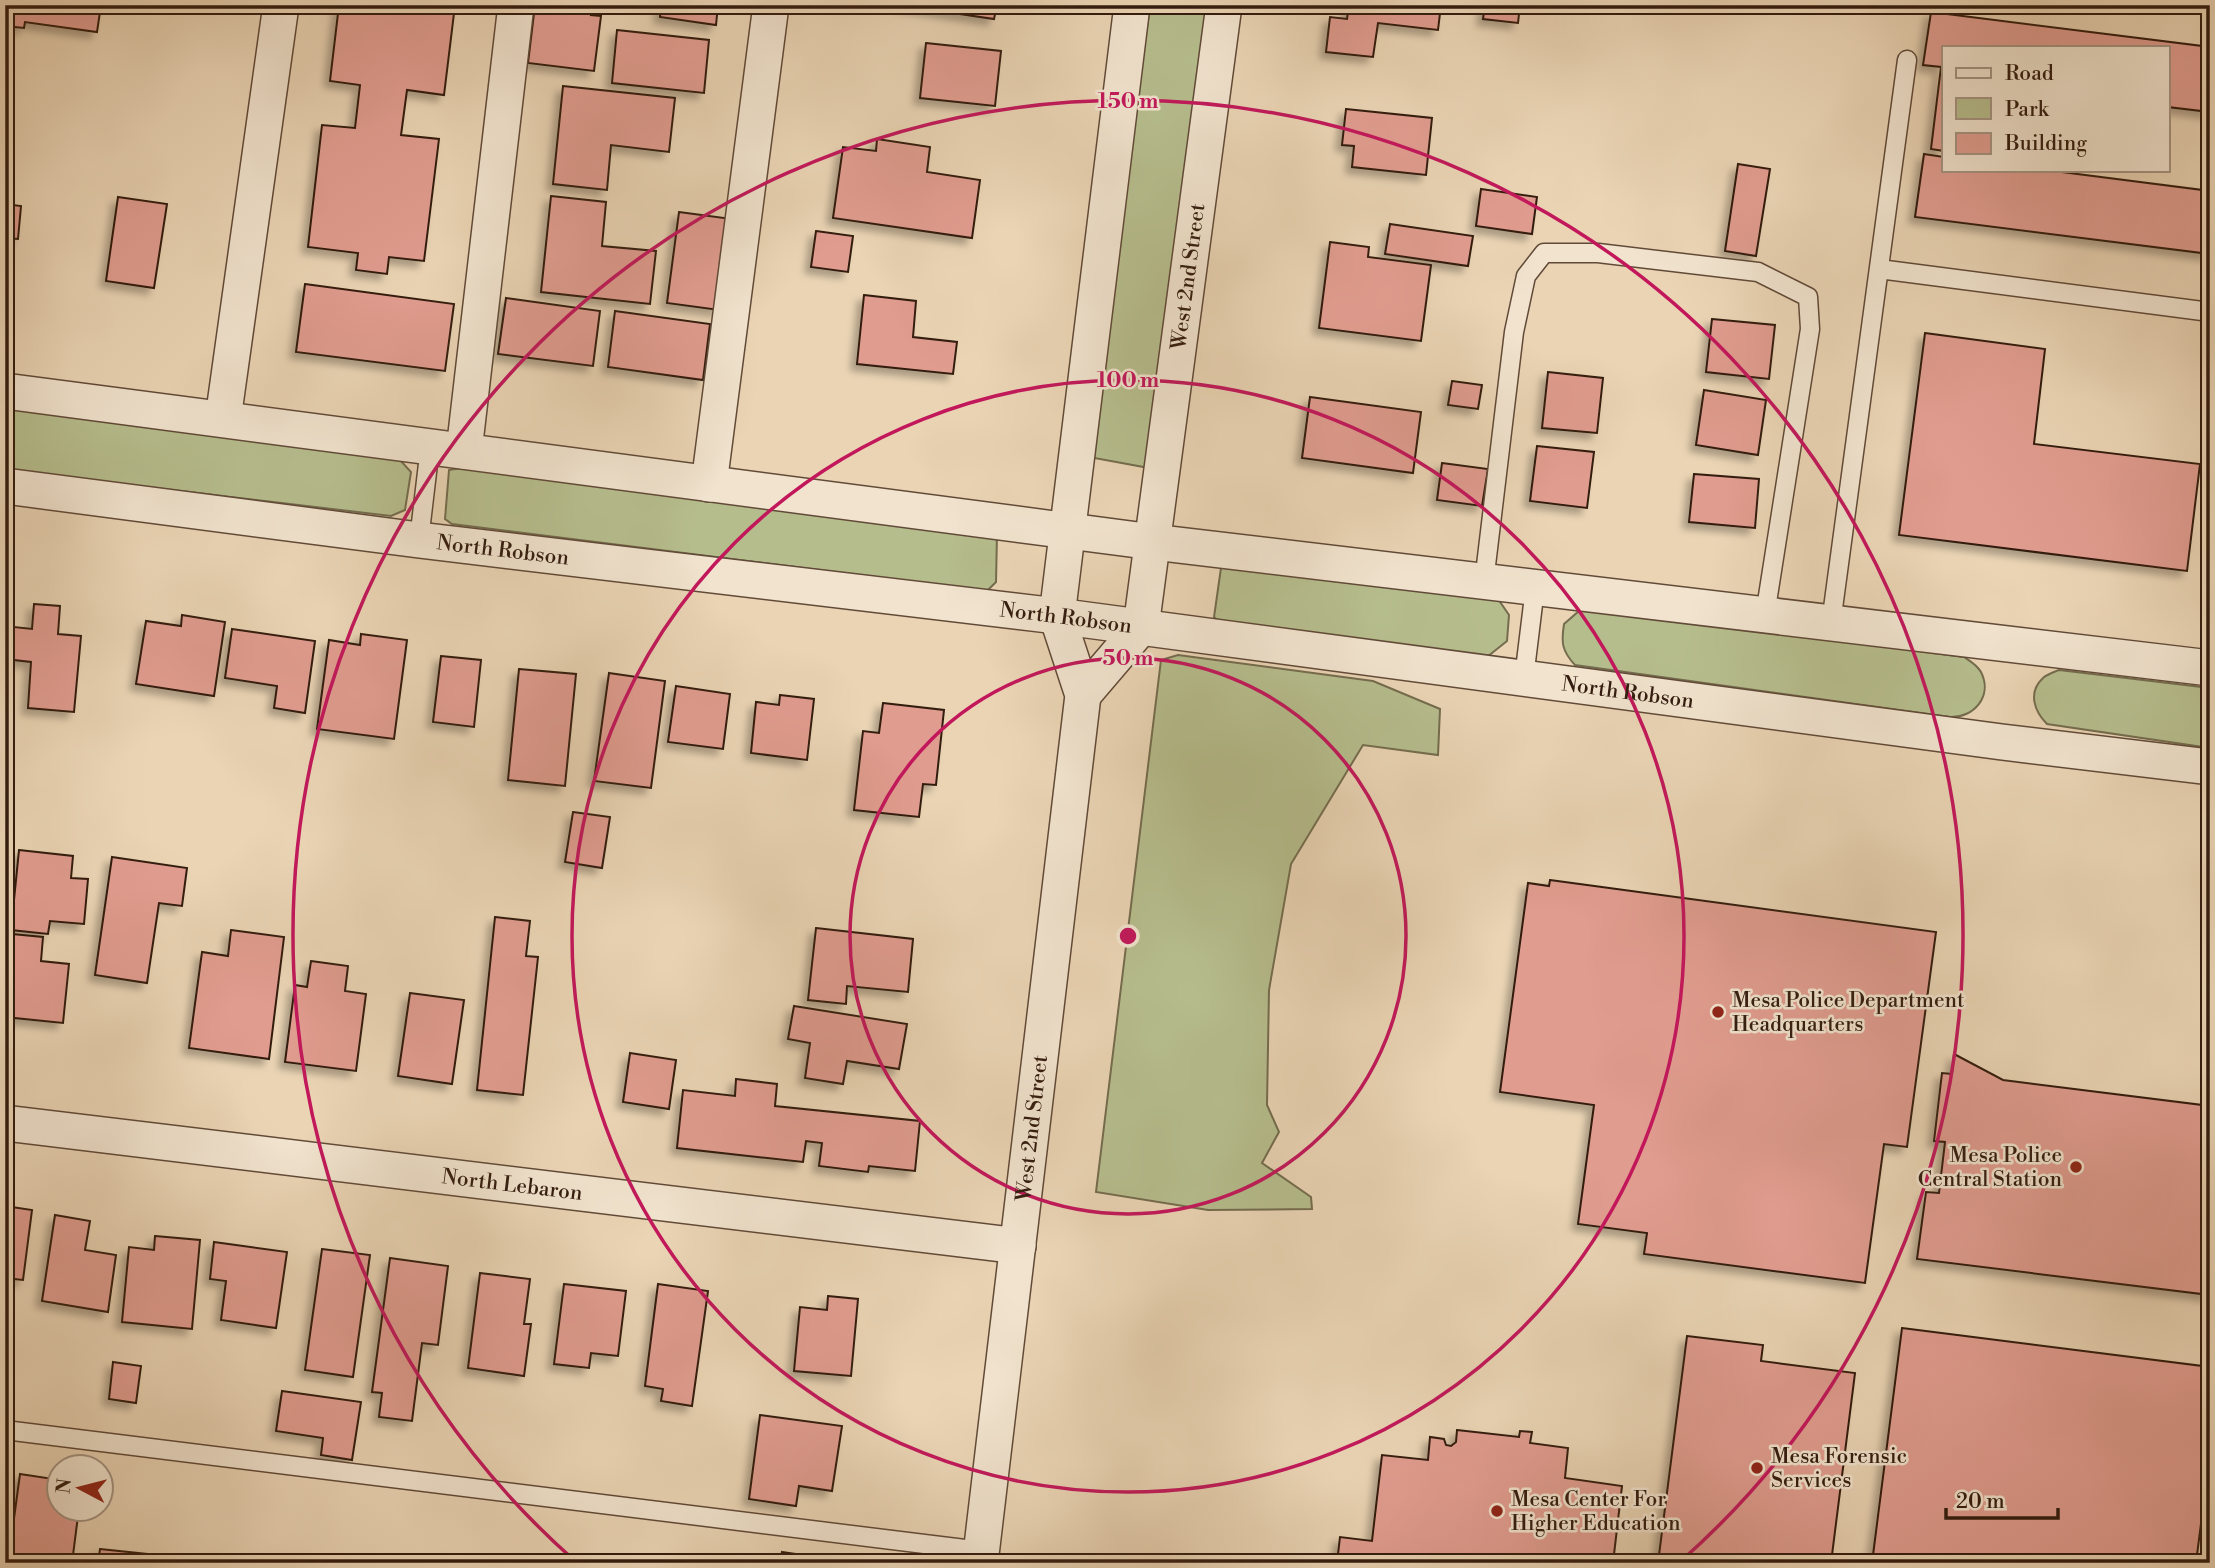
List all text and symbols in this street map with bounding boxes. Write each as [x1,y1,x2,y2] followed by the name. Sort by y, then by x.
[1942,46,2170,172] legend
[2005,61,2054,87] text: Road
[1098,89,1158,115] text: 150 m
[2005,97,2050,123] text: Park
[2004,131,2087,157] text: Building
[1166,201,1211,352] street label: West 2nd Street
[1097,368,1159,394] text: 100 m
[435,530,571,572] street label: North Robson
[998,597,1134,640] street label: North Robson
[1103,646,1153,672] text: 50 m
[1560,671,1696,715] street label: North Robson
[1116,924,1140,948] centre of rings
[1732,988,1965,1038] place label: Mesa Police Department Headquarters
[1710,1004,1726,1020] marker: Mesa Police Department Headquarters
[1011,1053,1054,1204] street label: West 2nd Street
[1918,1143,2062,1193] place label: Mesa Police Central Station
[2068,1159,2084,1175] marker: Mesa Police Central Station
[440,1164,585,1207] street label: North Lebaron
[1771,1444,1907,1494] place label: Mesa Forensic Services
[46,1452,116,1522] north arrow
[1749,1460,1765,1476] marker: Mesa Forensic Services
[51,1477,77,1495] text: N
[1946,1477,2058,1521] scale bar
[1511,1487,1681,1537] place label: Mesa Center For Higher Education
[1956,1489,2005,1515] text: 20 m
[1489,1503,1505,1519] marker: Mesa Center For Higher Education

